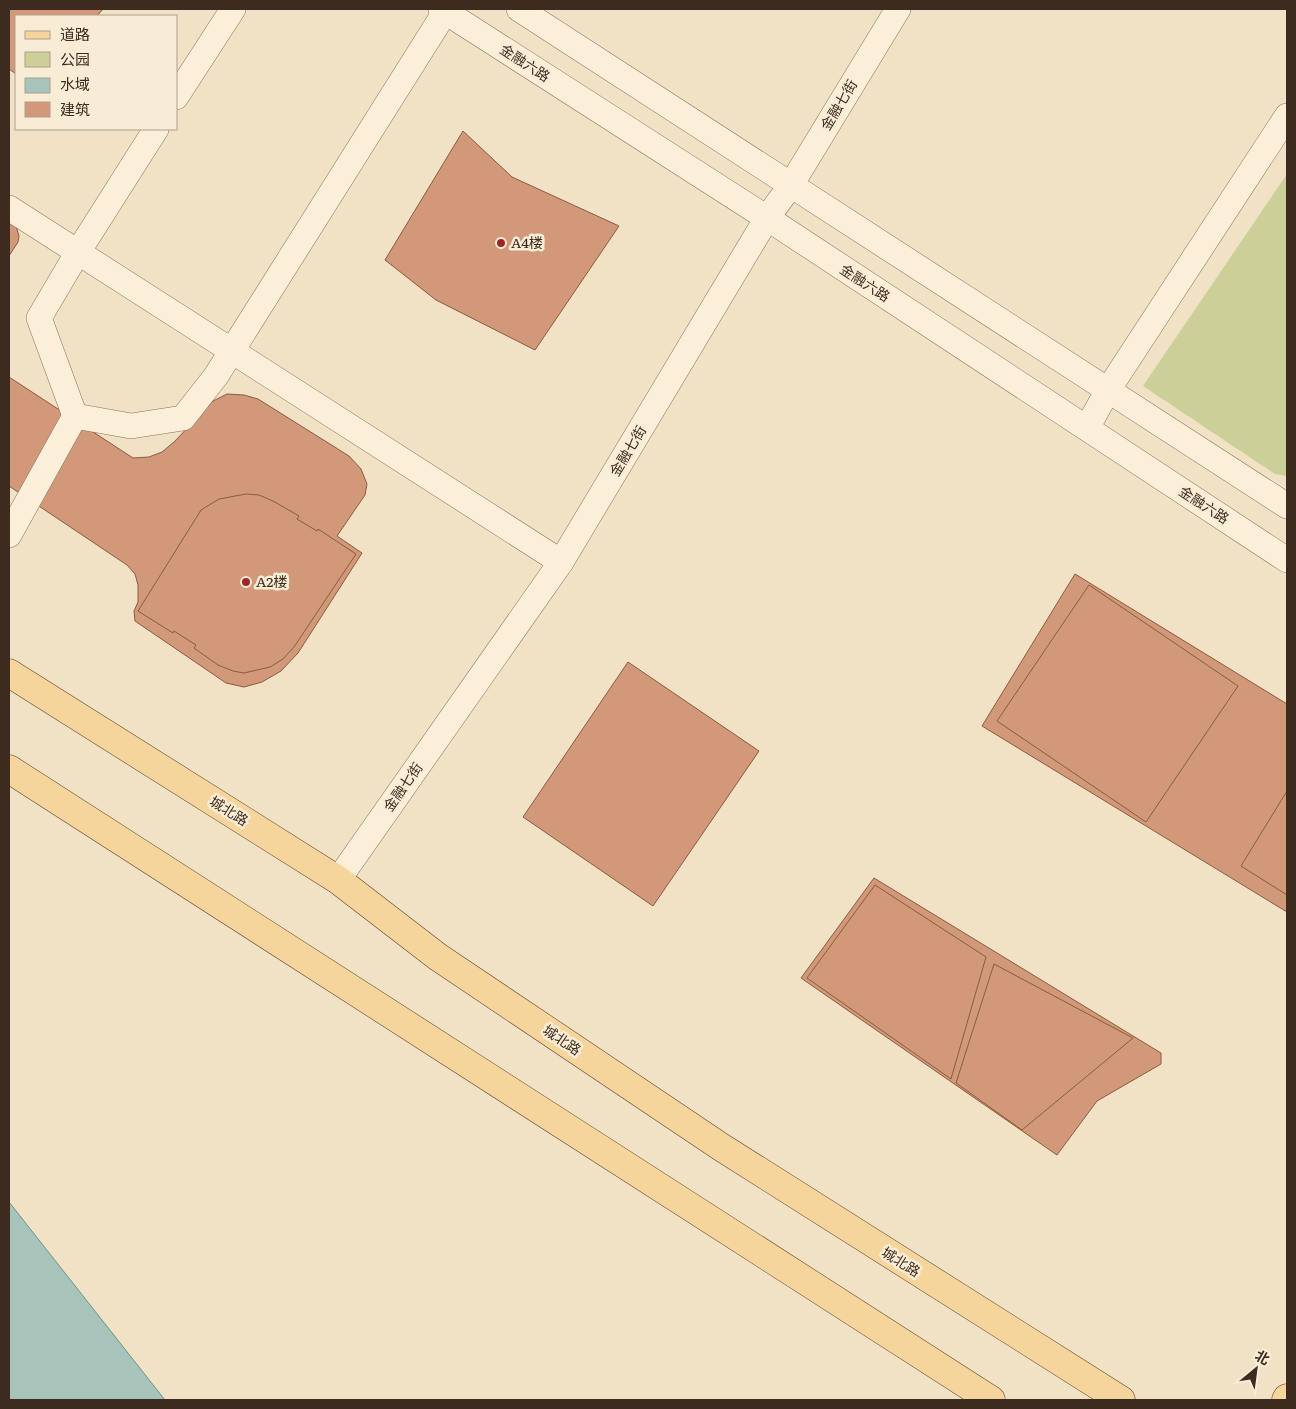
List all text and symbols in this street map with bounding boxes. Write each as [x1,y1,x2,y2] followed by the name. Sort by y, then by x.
[15,15,178,130] legend
[60,22,90,45] text: 道路
[497,39,554,86] street label: 金融六路
[60,47,90,70] text: 公园
[60,72,90,95] text: 水域
[815,75,861,134] street label: 金融七街
[60,97,90,120] text: 建筑
[511,232,543,252] place label: A4楼
[495,237,507,249] marker: A4楼
[837,259,894,306] street label: 金融六路
[604,421,650,480] street label: 金融七街
[1176,481,1233,528] street label: 金融六路
[256,571,287,591] place label: A2楼
[240,576,252,588] marker: A2楼
[378,758,426,815] street label: 金融七街
[206,791,253,830] street label: 城北路
[540,1019,586,1059] street label: 城北路
[878,1242,925,1281] street label: 城北路
[1231,1344,1281,1394] north arrow
[1252,1345,1274,1369] text: 北

